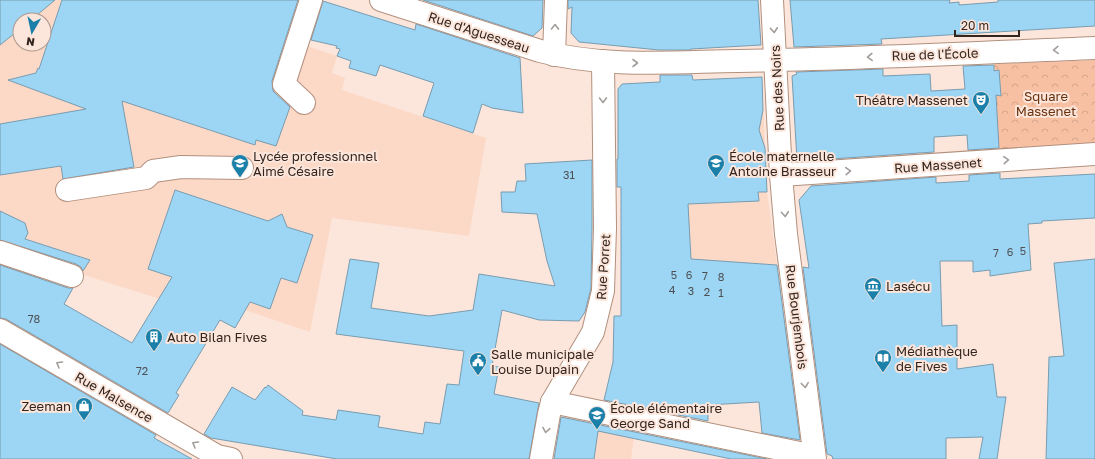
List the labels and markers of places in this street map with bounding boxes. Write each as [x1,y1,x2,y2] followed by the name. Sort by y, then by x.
[971,90,991,115] theatre icon: Théâtre Massenet
[856,92,968,108] place label: Théâtre Massenet
[253,148,377,179] place label: Lycée professionnel Aimé Césaire
[729,148,836,179] place label: École maternelle Antoine Brasseur
[230,153,250,178] school or university icon: Lycée professionnel Aimé Césaire
[706,153,726,178] school or university icon: École maternelle Antoine Brasseur
[863,276,883,301] museum icon: Lasécu
[886,278,930,294] place label: Lasécu
[144,327,164,352] building icon: Auto Bilan Fives
[167,329,267,345] place label: Auto Bilan Fives
[896,343,978,374] place label: Médiathèque de Fives
[491,346,594,377] place label: Salle municipale Louise Dupain
[873,348,893,373] library icon: Médiathèque de Fives
[468,351,488,376] public building icon: Salle municipale Louise Dupain
[74,396,94,421] shop icon: Zeeman
[22,398,71,414] place label: Zeeman
[610,400,722,431] place label: École élémentaire George Sand
[587,405,607,430] school or university icon: École élémentaire George Sand

